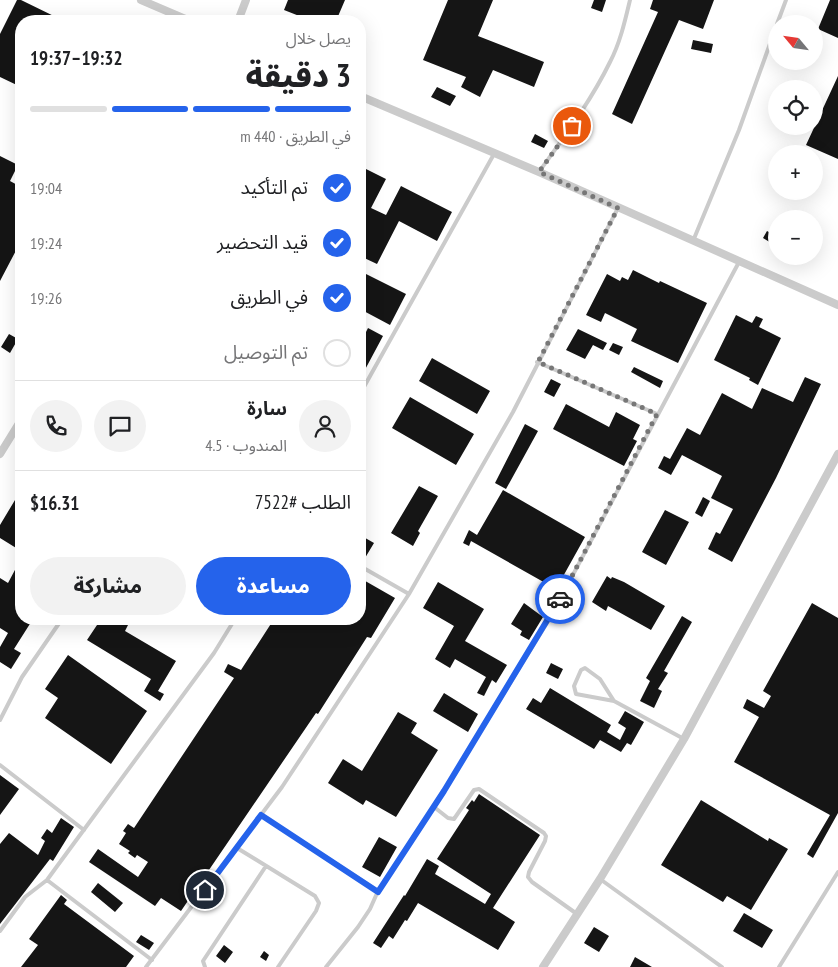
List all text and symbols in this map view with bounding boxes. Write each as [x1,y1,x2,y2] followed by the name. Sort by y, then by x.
[768,15,822,70] north arrow
[768,15,823,265] map controls
[286,28,351,48] text: يصل خلال
[30,46,123,70] text: 19:32–19:37
[246,54,351,96] text: 3 دقيقة
[768,80,823,135] button: locate
[551,105,593,147] pin
[558,112,586,140] icon: bag
[240,126,351,146] text: في الطريق · 440 m
[768,145,823,200] button: +
[323,174,351,202] icon: check
[241,175,308,199] text: تم التأكيد
[30,178,62,198] text: 19:04
[768,210,823,265] button: −
[323,229,351,257] icon: check
[217,230,308,254] text: قيد التحضير
[30,233,62,253] text: 19:24
[323,284,351,312] icon: check
[231,285,308,309] text: في الطريق
[30,288,62,308] text: 19:26
[224,340,308,364] text: تم التوصيل
[247,396,287,420] text: سارة
[30,400,82,452] button: phone
[94,400,146,452] button: chat
[299,400,351,452] button: person
[205,435,287,455] text: المندوب · 4.5
[255,490,351,514] text: الطلب #7522
[30,491,79,515] text: $16.31
[30,557,186,615] button: مشاركة
[196,557,351,615] button: مساعدة
[535,574,585,624] courier
[546,585,574,613] icon: car
[184,869,226,911] pin
[191,876,219,904] icon: home

